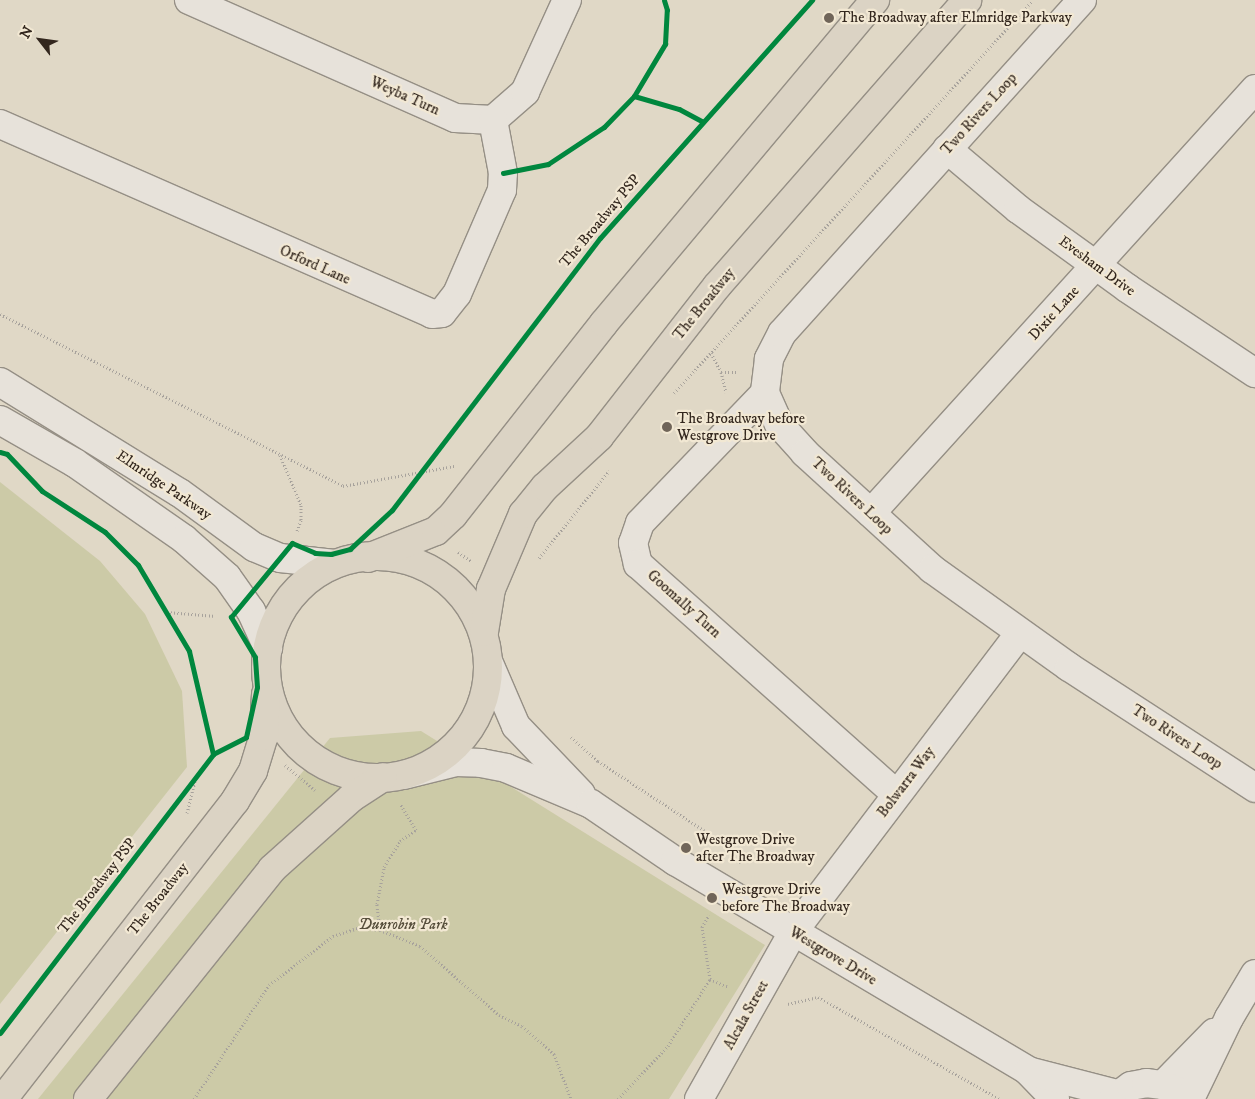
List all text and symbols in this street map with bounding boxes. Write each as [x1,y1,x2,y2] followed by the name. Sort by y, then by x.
[839,9,1072,27] place label: The Broadway after Elmridge Parkway
[823,12,835,24] marker: The Broadway after Elmridge Parkway
[15,15,65,65] north arrow
[16,23,38,42] text: N
[937,69,1021,159] street label: Two Rivers Loop
[368,73,442,119] street label: Weyba Turn
[556,171,644,271] street label: The Broadway PSP
[1055,232,1139,300] street label: Evesham Drive
[277,241,353,289] street label: Orford Lane
[669,264,739,344] street label: The Broadway
[1025,282,1083,344] street label: Dixie Lane
[677,409,805,444] place label: The Broadway before Westgrove Drive
[661,421,673,433] marker: The Broadway before Westgrove Drive
[113,446,215,524] street label: Elmridge Parkway
[808,454,896,538] street label: Two Rivers Loop
[643,566,725,642] street label: Goomally Turn
[1128,701,1226,773] street label: Two Rivers Loop
[874,743,938,821] street label: Bolwarra Way
[696,830,815,865] place label: Westgrove Drive after The Broadway
[54,835,140,937] street label: The Broadway PSP
[680,842,692,854] marker: Westgrove Drive after The Broadway
[124,859,192,939] street label: The Broadway
[722,880,850,915] place label: Westgrove Drive before The Broadway
[706,892,718,904] marker: Westgrove Drive before The Broadway
[358,916,448,934] park label: Dunrobin Park
[786,923,880,989] street label: Westgrove Drive
[720,977,772,1053] street label: Alcala Street

